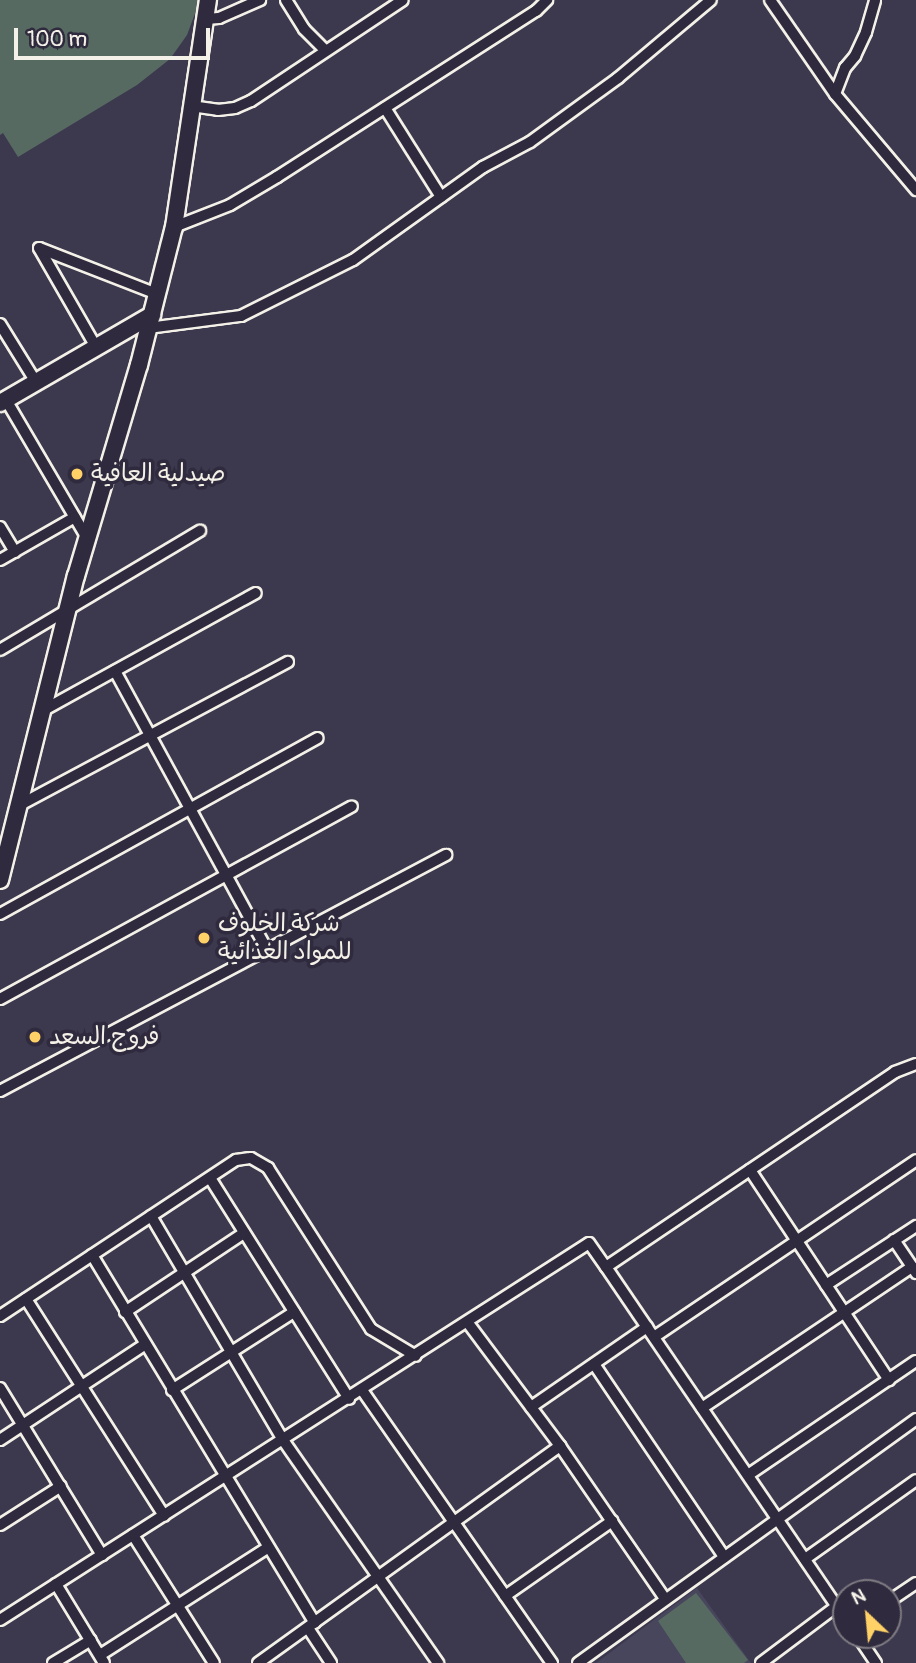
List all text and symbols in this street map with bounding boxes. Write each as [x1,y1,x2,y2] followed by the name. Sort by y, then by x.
[18,14,214,58] scale bar
[27,26,87,53] text: 100 m
[91,460,225,488] place label: صيدلية العافية
[69,466,85,482] marker: صيدلية العافية
[218,910,352,966] place label: شركة الخلوف للمواد الغذائية
[196,930,212,946] marker: شركة الخلوف للمواد الغذائية
[49,1023,159,1051] place label: فروج السعد
[27,1029,43,1045] marker: فروج السعد
[832,1579,902,1649] north arrow
[848,1583,870,1611] text: N

